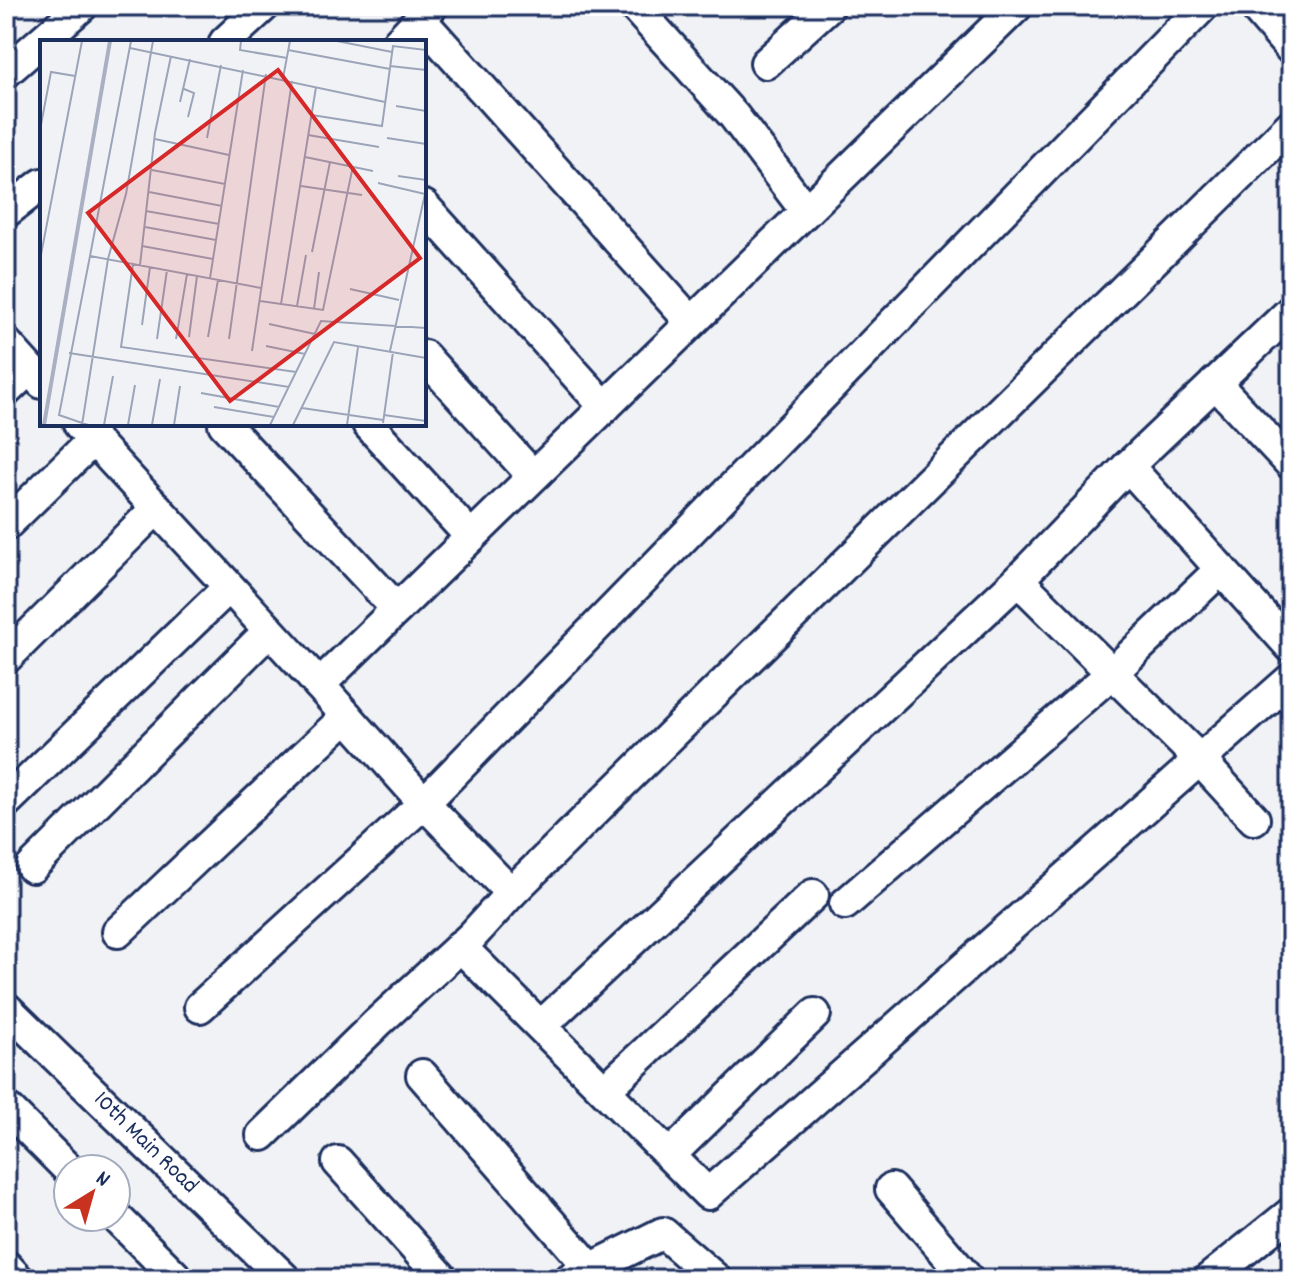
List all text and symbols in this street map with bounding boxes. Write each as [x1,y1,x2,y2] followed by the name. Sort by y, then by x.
[40,40,426,426] inset map
[85,1084,205,1202] street label: 10th Main Road
[52,1153,132,1233] north arrow
[88,1164,116,1196] text: N

